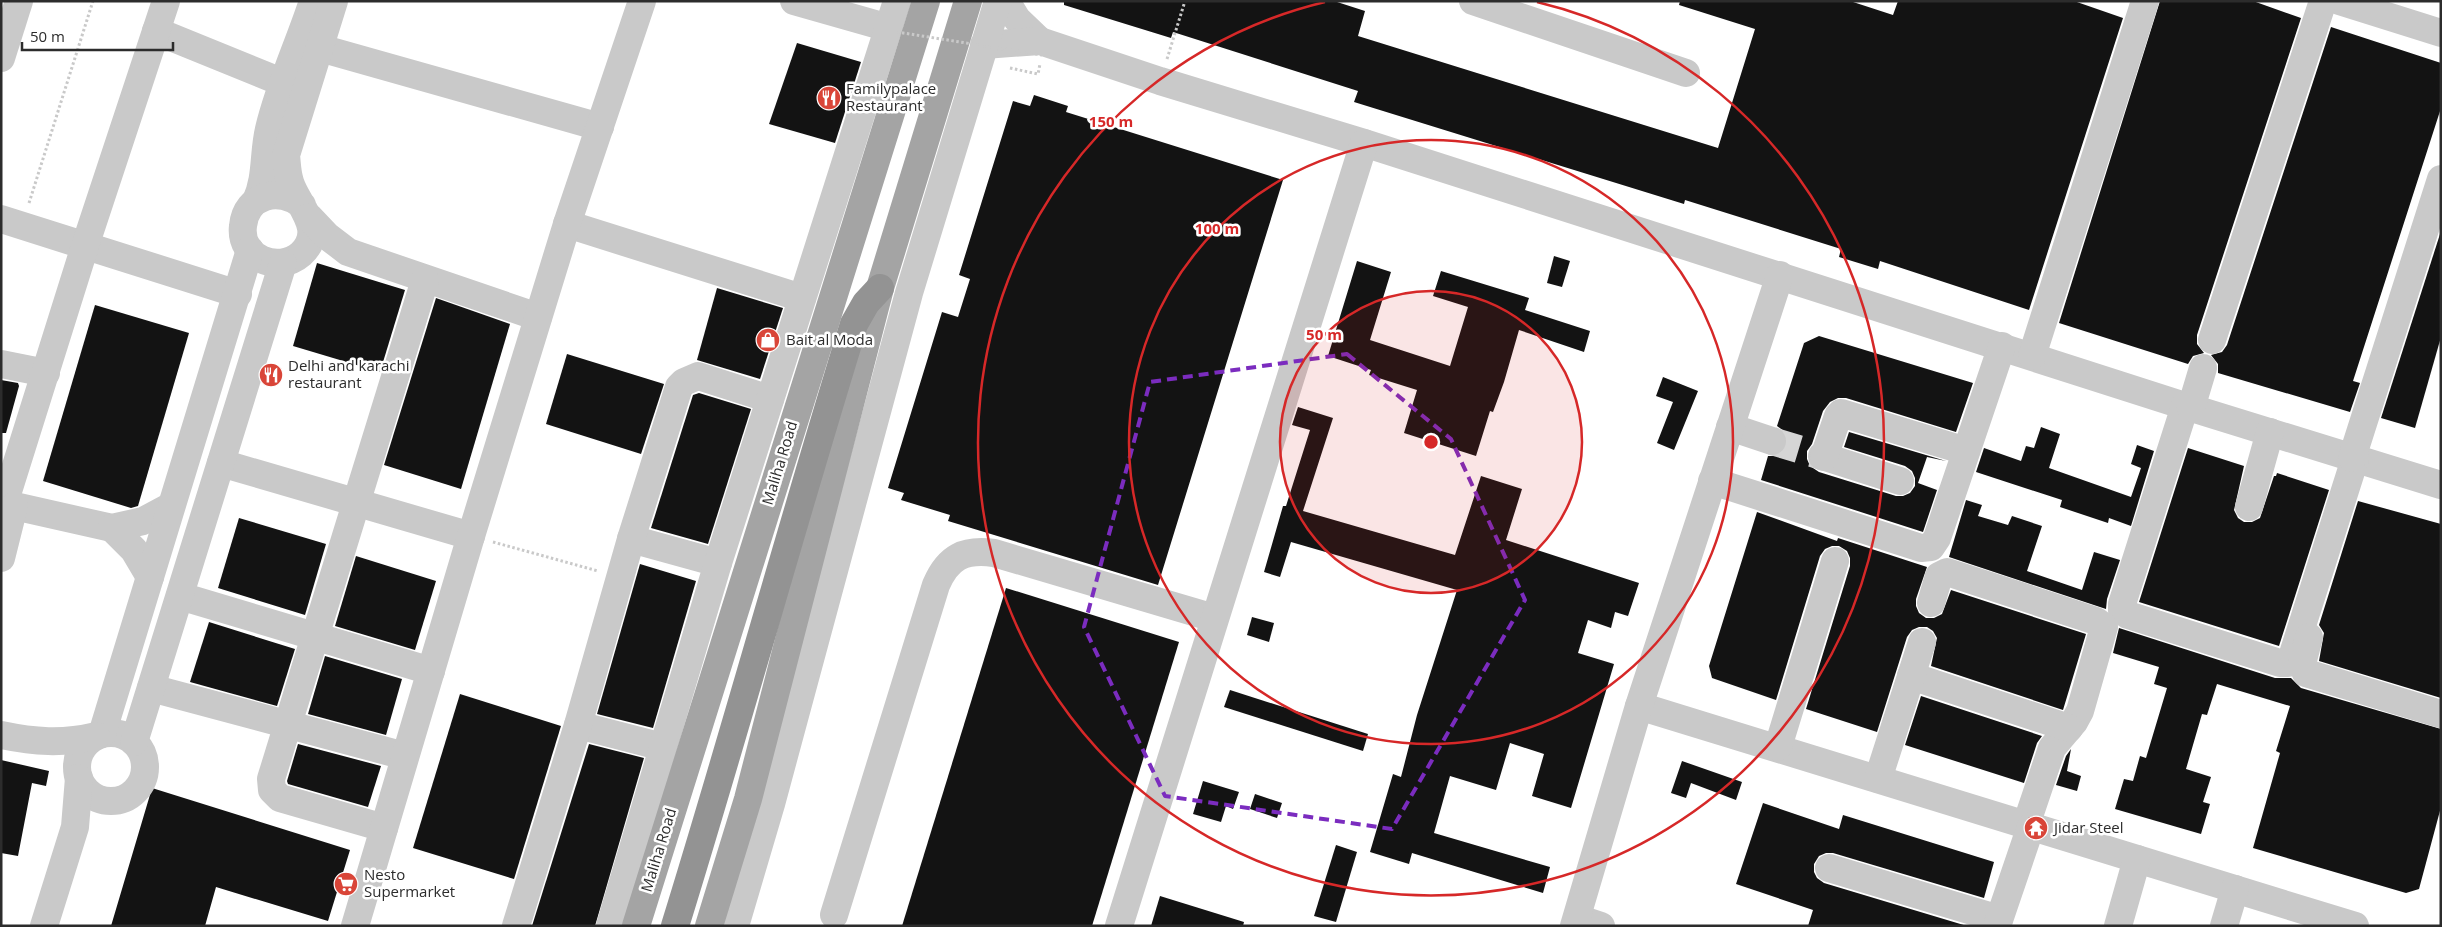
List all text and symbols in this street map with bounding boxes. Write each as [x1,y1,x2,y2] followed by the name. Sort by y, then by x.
[22,20,174,52] scale bar
[30,26,65,46] text: 50 m
[846,78,936,115] place label: Familypalace Restaurant
[816,85,842,111] restaurant icon: Familypalace Restaurant
[1089,111,1133,131] text: 150 m
[1195,218,1239,238] text: 100 m
[1306,324,1342,344] text: 50 m
[755,327,781,353] shop icon: Bait al Moda
[786,329,873,349] place label: Bait al Moda
[288,355,409,392] place label: Delhi and karachi restaurant
[258,362,284,388] restaurant icon: Delhi and karachi restaurant
[757,418,801,507] street label: Maliha Road
[1422,433,1440,451] centre of rings
[636,805,680,894] street label: Maliha Road
[2023,815,2049,841] temple icon: Jidar Steel
[2052,817,2124,837] place label: Jidar Steel
[364,864,455,901] place label: Nesto Supermarket
[333,871,359,897] supermarket icon: Nesto Supermarket

